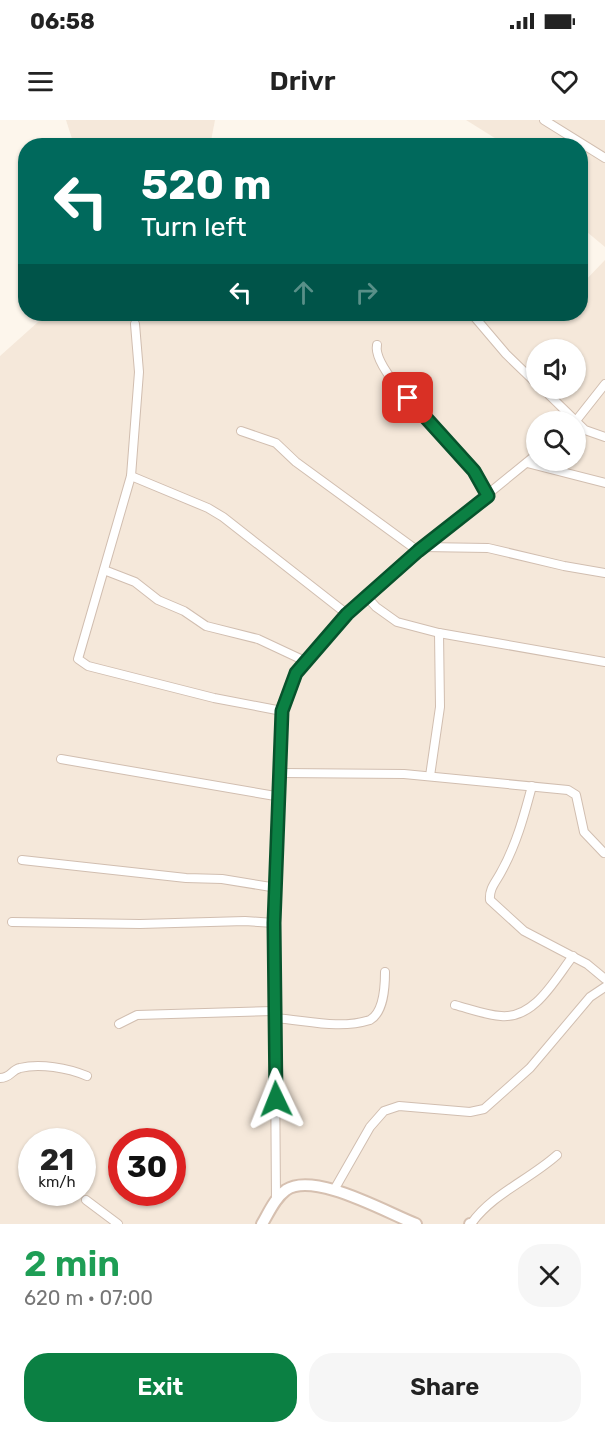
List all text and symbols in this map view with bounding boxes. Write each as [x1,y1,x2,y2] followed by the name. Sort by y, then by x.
[30,8,95,35] text: 06:58
[24,65,57,98] icon: menu
[270,65,335,97] text: Drivr
[548,65,581,98] icon: heart
[141,160,271,210] text: 520 m
[42,162,120,240] icon: left
[141,211,246,243] text: Turn left
[224,276,257,309] icon: left
[287,276,320,309] icon: ahead
[350,276,383,309] icon: right
[526,339,586,471] map controls
[526,339,586,399] button: sound
[382,372,433,423] pin
[391,381,424,414] icon: arrive
[526,411,586,471] button: search
[244,1067,308,1131] position arrow
[108,1128,186,1206] speed limit sign: 30
[40,1142,74,1178] text: 21
[38,1173,76,1191] text: km/h
[24,1242,120,1285] text: 2 min
[518,1244,581,1307] button: close
[24,1286,153,1310] text: 620 m · 07:00
[24,1353,297,1422] button: Exit
[309,1353,581,1422] button: Share

